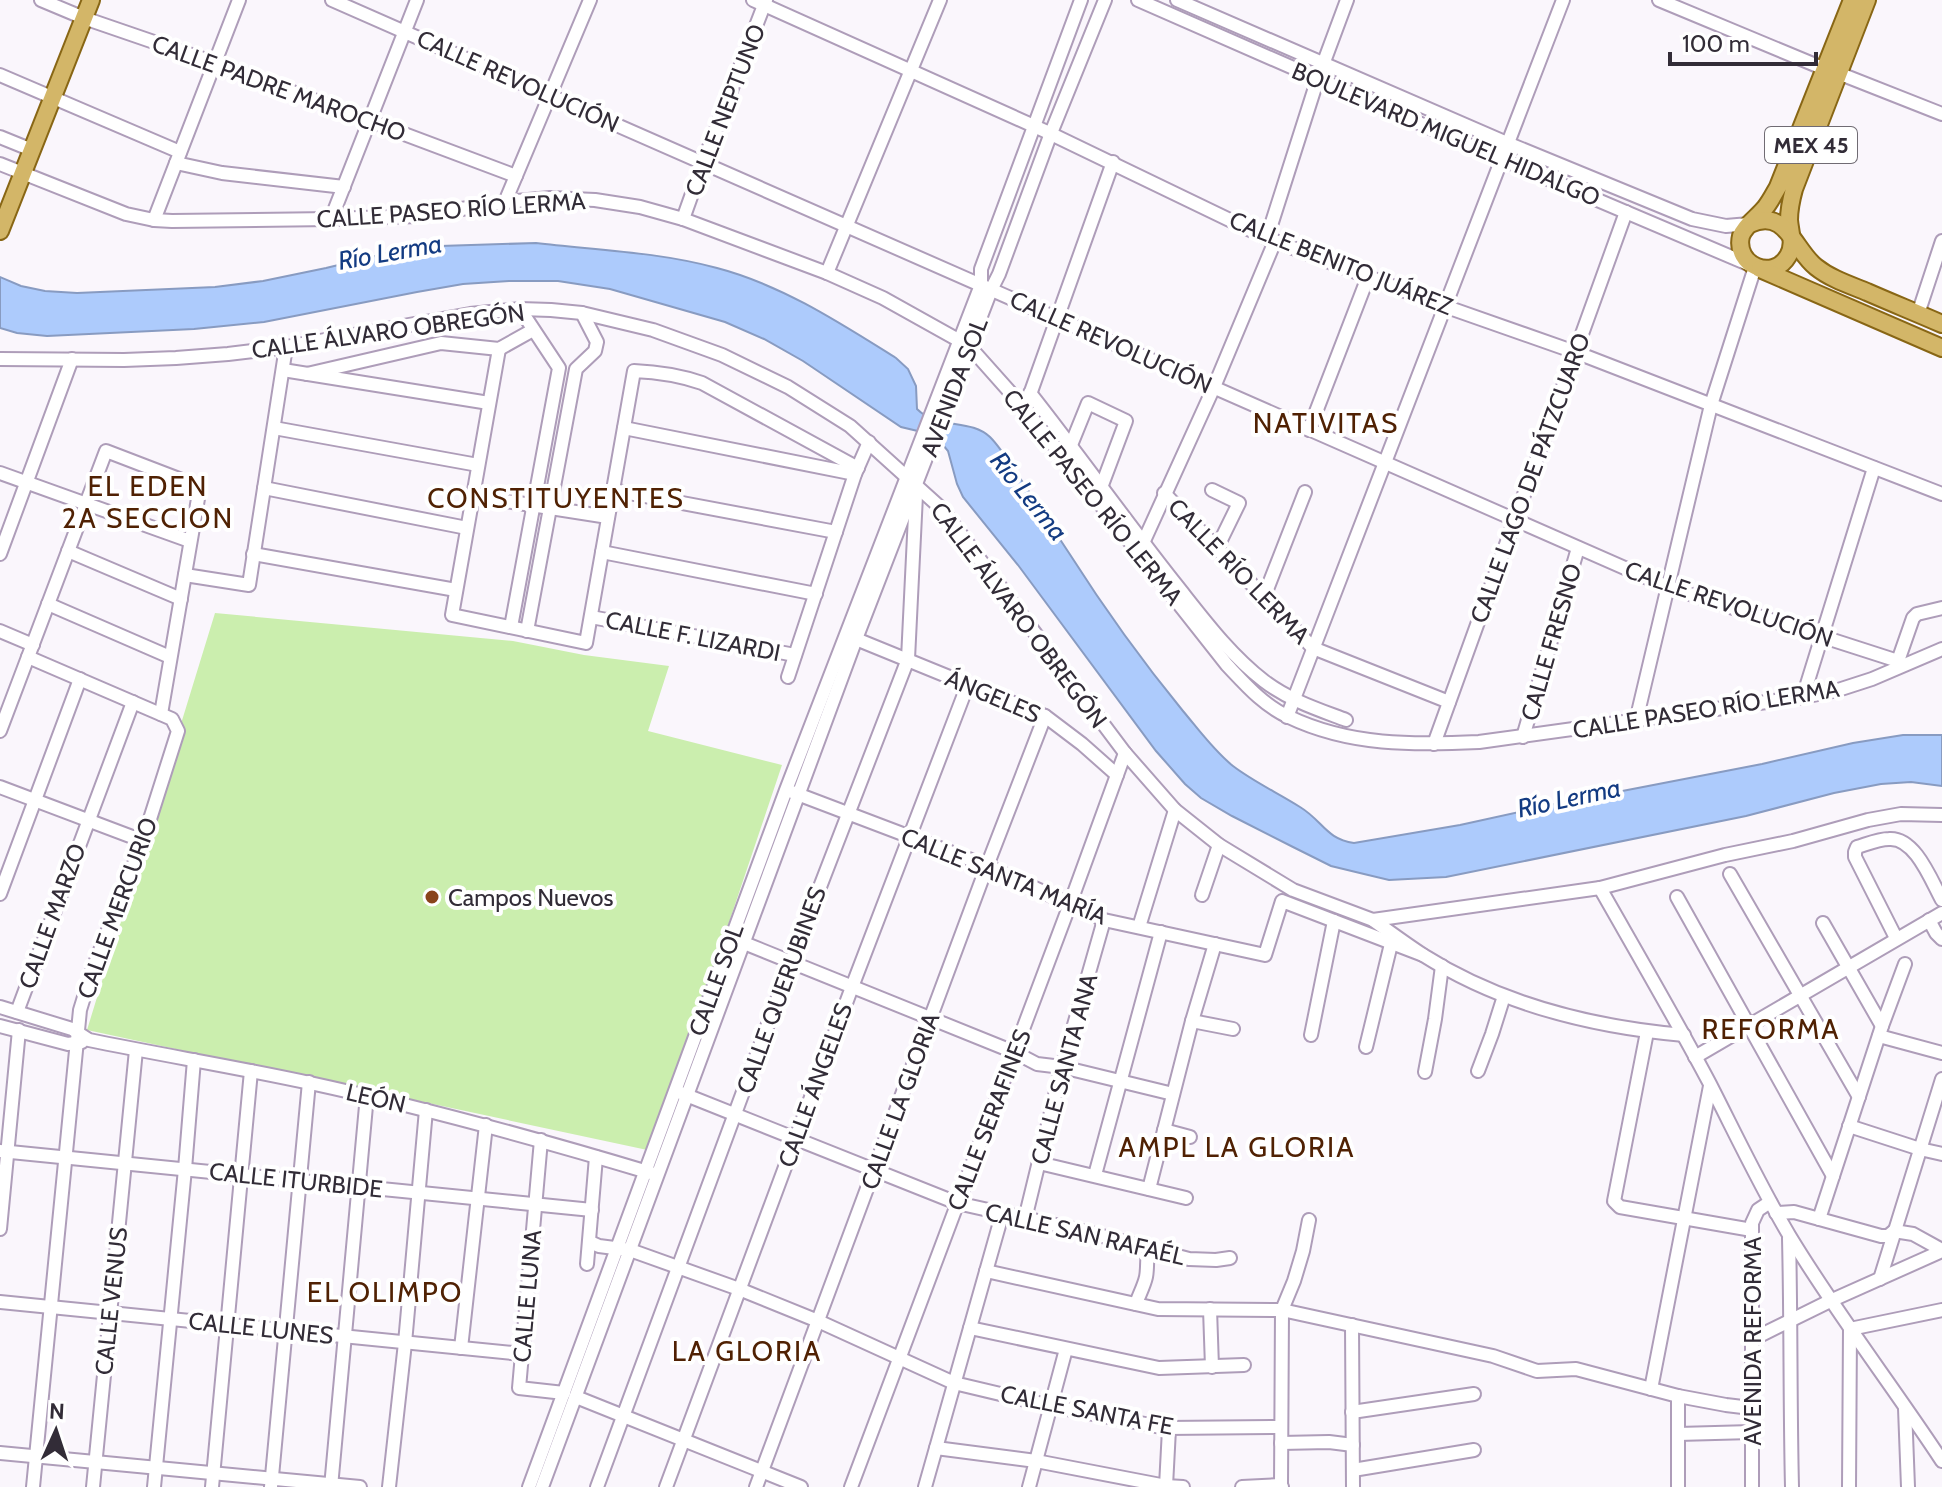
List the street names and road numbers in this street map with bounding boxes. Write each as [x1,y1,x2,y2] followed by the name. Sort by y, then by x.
[679,20,771,200] street label: CALLE NEPTUNO
[412,23,624,139] street label: CALLE REVOLUCIÓN
[148,29,410,147] street label: CALLE PADRE MAROCHO
[1288,56,1604,212] street label: BOULEVARD MIGUEL HIDALGO
[1765,127,1857,163] road number: MEX 45
[316,186,587,234] street label: CALLE PASEO RÍO LERMA
[1225,205,1457,321] street label: CALLE BENITO JUÁREZ
[1005,284,1217,400] street label: CALLE REVOLUCIÓN
[250,297,526,365] street label: CALLE ÁLVARO OBREGÓN
[914,313,994,461] street label: AVENIDA SOL
[1464,329,1596,627] street label: CALLE LAGO DE PÁTZCUARO
[997,383,1189,611] street label: CALLE PASEO RÍO LERMA
[1162,492,1316,650] street label: CALLE RÍO LERMA
[925,496,1113,734] street label: CALLE ÁLVARO OBREGÓN
[1621,555,1837,653] street label: CALLE REVOLUCIÓN
[1515,560,1587,724] street label: CALLE FRESNO
[603,605,783,667] street label: CALLE F. LIZARDI
[941,663,1045,729] street label: ÁNGELES
[1571,674,1841,744] street label: CALLE PASEO RÍO LERMA
[71,813,163,1003] street label: CALLE MERCURIO
[897,821,1111,931] street label: CALLE SANTA MARÍA
[12,839,92,993] street label: CALLE MARZO
[730,883,832,1097] street label: CALLE QUERUBINES
[682,920,750,1040] street label: CALLE SOL
[1025,970,1103,1167] street label: CALLE SANTA ANA
[772,999,858,1171] street label: CALLE ÁNGELES
[855,1008,945,1193] street label: CALLE LA GLORIA
[941,1025,1037,1215] street label: CALLE SERAFINES
[343,1077,409,1119] street label: LEÓN
[208,1156,384,1204] street label: CALLE ITURBIDE
[982,1197,1188,1271] street label: CALLE SAN RAFAÉL
[89,1226,133,1376] street label: CALLE VENUS
[507,1228,547,1363] street label: CALLE LUNA
[1738,1236,1767,1446] street label: AVENIDA REFORMA
[187,1306,335,1350] street label: CALLE LUNES
[998,1379,1176,1441] street label: CALLE SANTA FE

